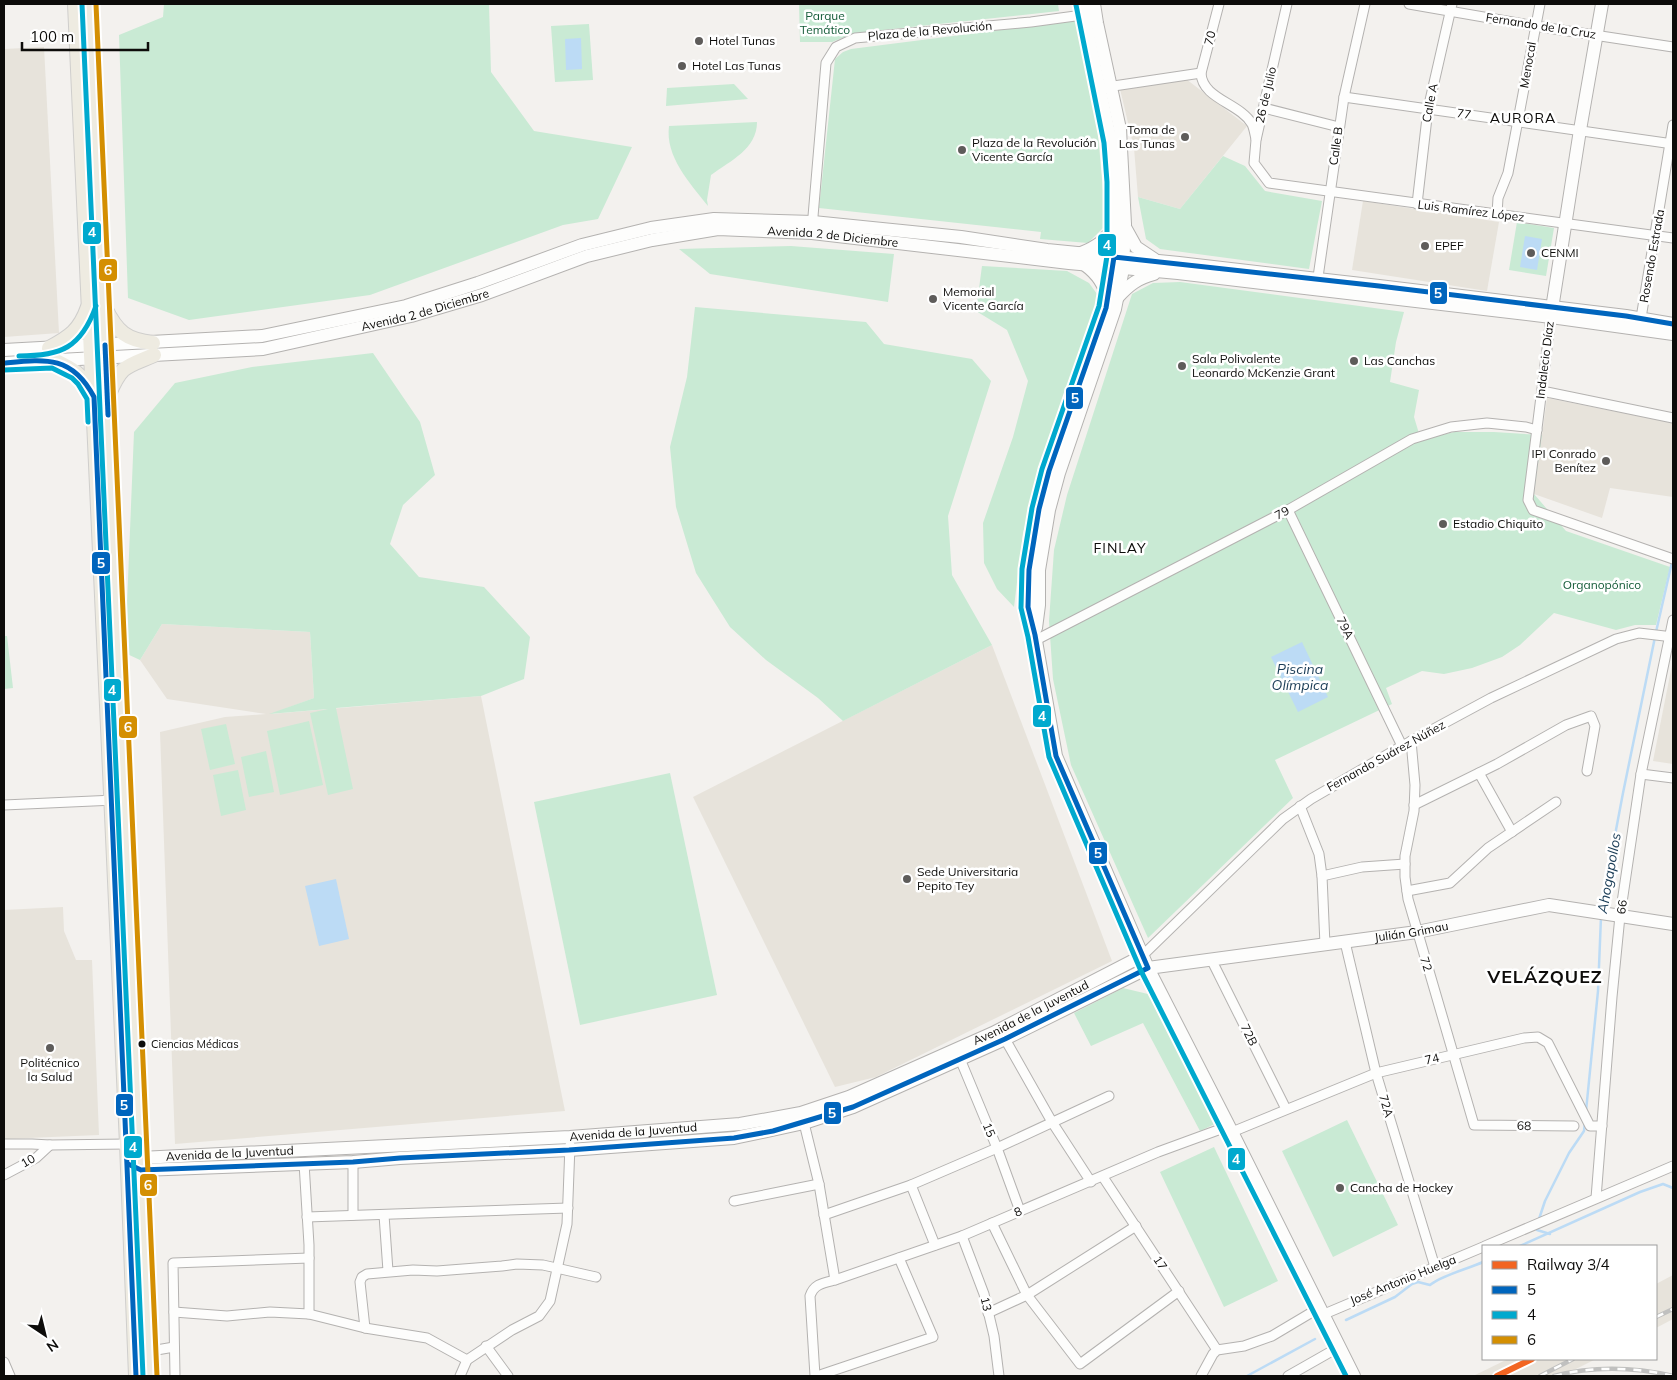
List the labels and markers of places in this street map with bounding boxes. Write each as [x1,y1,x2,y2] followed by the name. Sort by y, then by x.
[709,33,775,48] place label: Hotel Tunas
[693,35,705,47] marker: Hotel Tunas
[692,58,781,73] place label: Hotel Las Tunas
[676,60,688,72] marker: Hotel Las Tunas
[1119,122,1175,151] place label: Toma de Las Tunas
[1179,131,1191,143] marker: Toma de Las Tunas
[972,135,1097,164] place label: Plaza de la Revolución Vicente García
[956,144,968,156] marker: Plaza de la Revolución Vicente García
[1435,238,1464,253] place label: EPEF
[1419,240,1431,252] marker: EPEF
[1541,245,1579,260] place label: CENMI
[1525,247,1537,259] marker: CENMI
[943,284,1024,313] place label: Memorial Vicente García
[927,293,939,305] marker: Memorial Vicente García
[1192,351,1335,380] place label: Sala Polivalente Leonardo McKenzie Grant
[1364,353,1435,368] place label: Las Canchas
[1348,355,1360,367] marker: Las Canchas
[1176,360,1188,372] marker: Sala Polivalente Leonardo McKenzie Grant
[1532,446,1596,475] place label: IPI Conrado Benítez
[1600,455,1612,467] marker: IPI Conrado Benítez
[1453,516,1544,531] place label: Estadio Chiquito
[1437,518,1449,530] marker: Estadio Chiquito
[917,864,1018,893] place label: Sede Universitaria Pepito Tey
[901,873,913,885] marker: Sede Universitaria Pepito Tey
[151,1037,239,1051] place label: Ciencias Médicas
[137,1039,147,1049] marker: Ciencias Médicas
[44,1042,56,1054] marker: Politécnico la Salud
[20,1055,80,1084] place label: Politécnico la Salud
[1350,1180,1454,1195] place label: Cancha de Hockey
[1334,1182,1346,1194] marker: Cancha de Hockey

